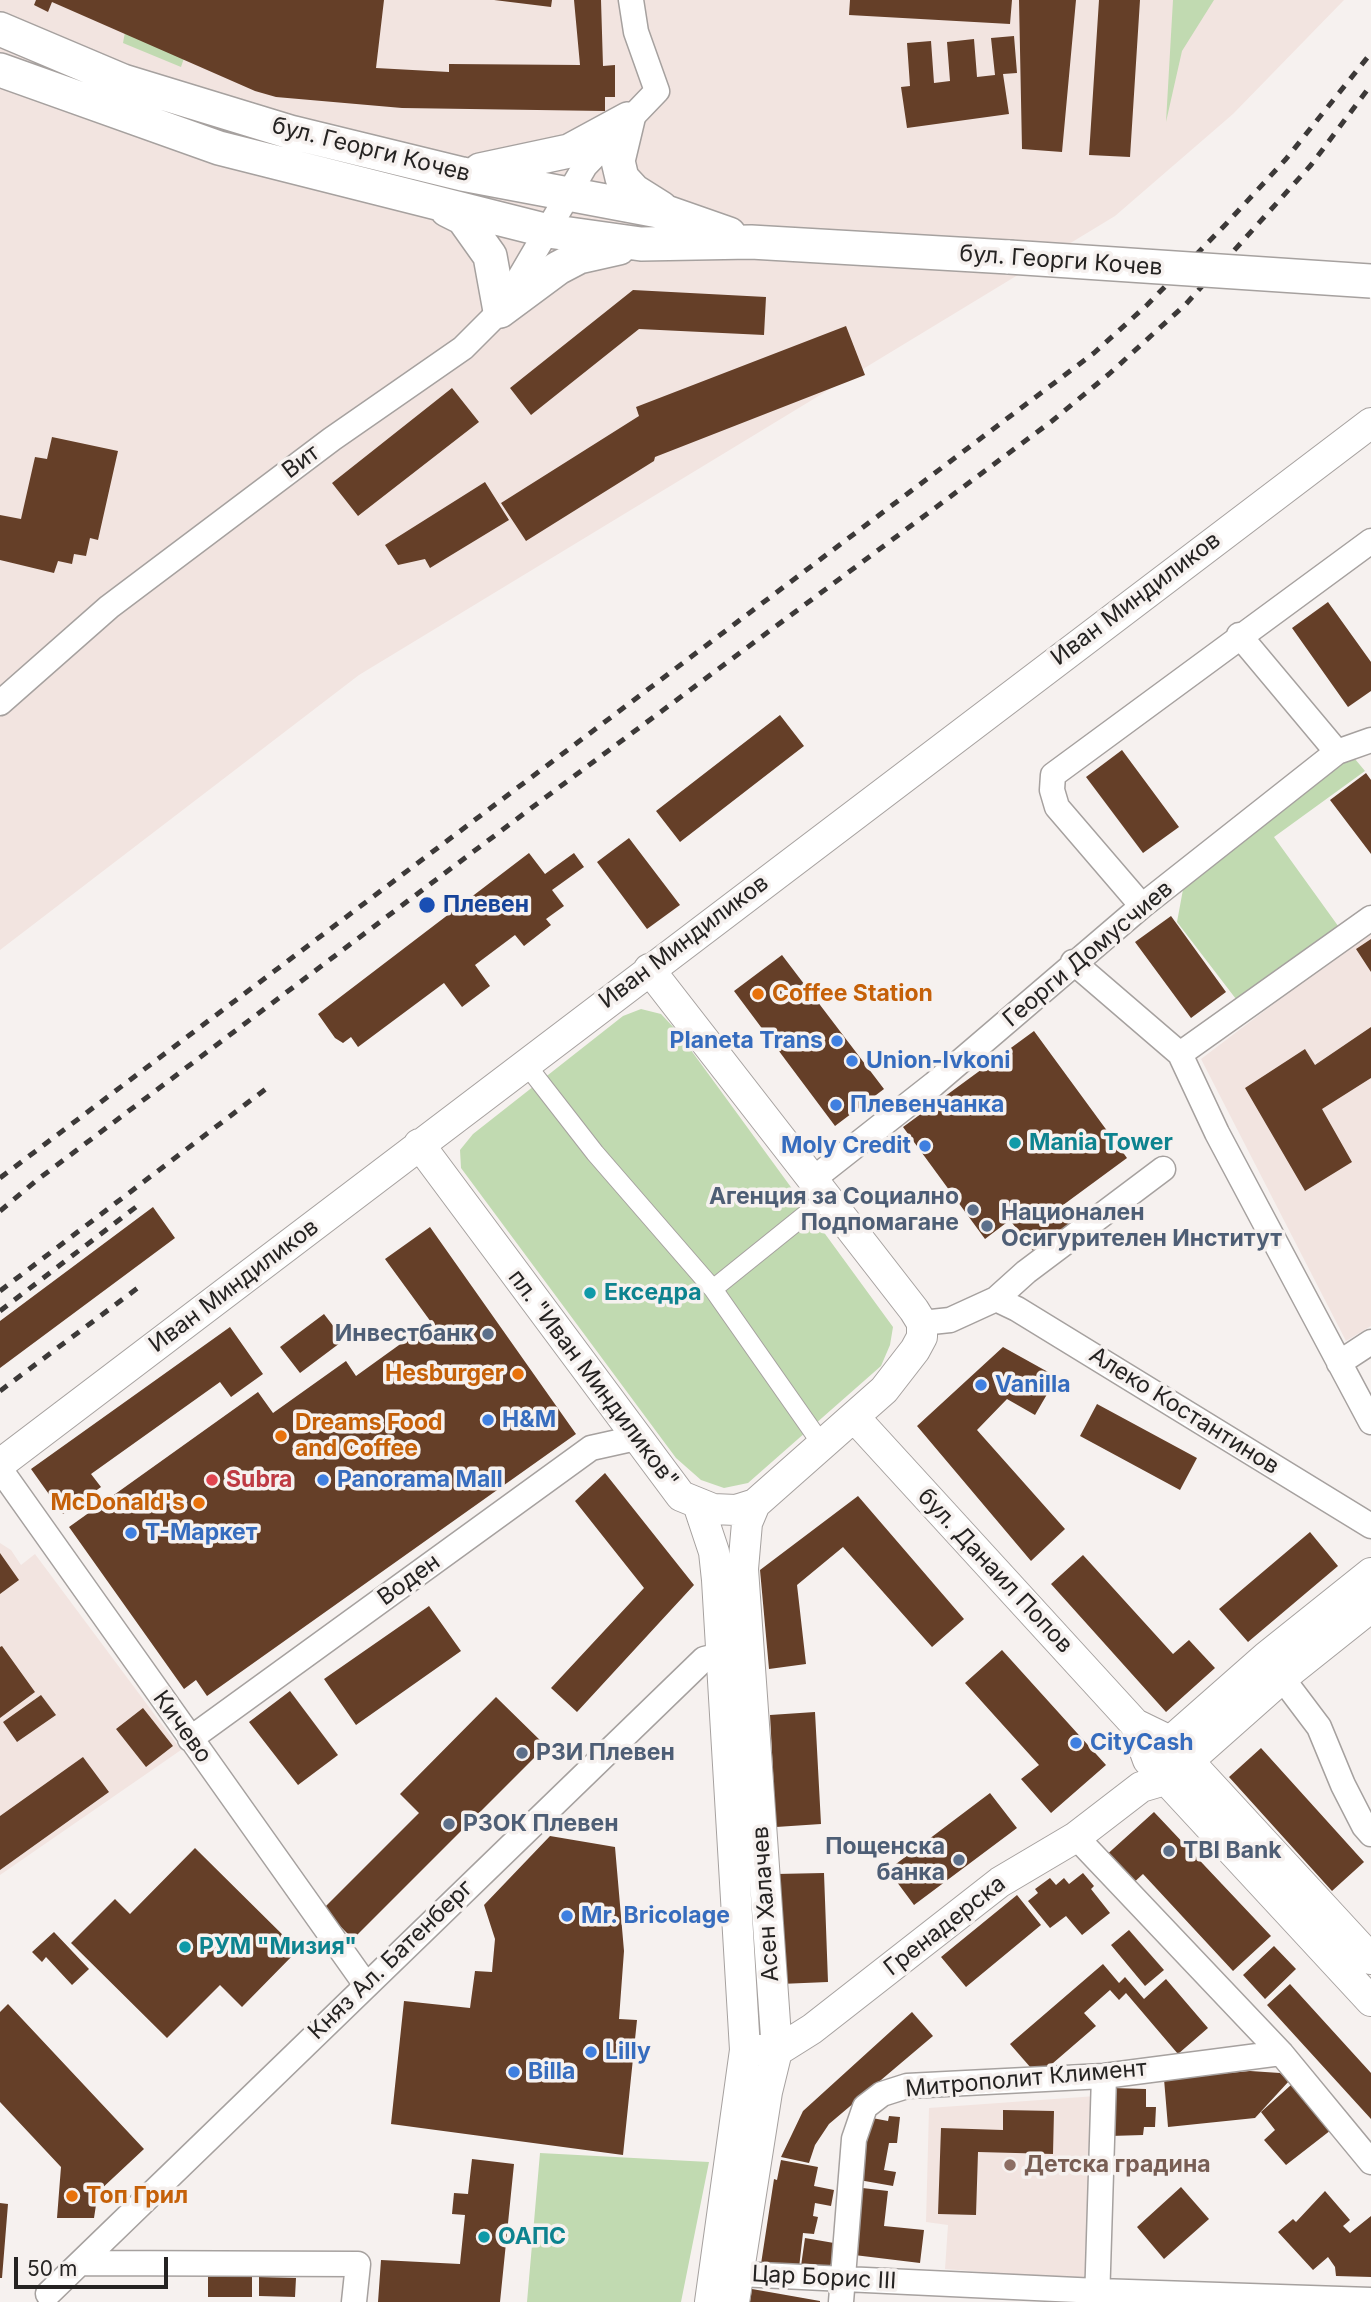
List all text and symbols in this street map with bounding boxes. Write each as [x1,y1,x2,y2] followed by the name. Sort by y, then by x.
[269,112,473,188] street label: бул. Георги Кочев
[959,240,1163,282] street label: бул. Георги Кочев
[277,439,325,485] street label: Вит
[1046,526,1226,672] street label: Иван Миндиликов
[594,869,774,1015] street label: Иван Миндиликов
[998,875,1178,1033] street label: Георги Домусчиев
[443,891,529,919] place label: Плевен
[417,895,437,915] marker: Плевен
[772,980,933,1008] place label: Coffee Station
[750,986,766,1002] marker: Coffee Station
[670,1027,823,1055] place label: Planeta Trans
[829,1033,845,1049] marker: Planeta Trans
[866,1047,1011,1075] place label: Union-Ivkoni
[844,1053,860,1069] marker: Union-Ivkoni
[850,1091,1004,1119] place label: Плевенчанка
[828,1097,844,1113] marker: Плевенчанка
[1029,1129,1173,1157] place label: Mania Tower
[781,1132,911,1160] place label: Moly Credit
[1007,1135,1023,1151] marker: Mania Tower
[917,1138,933,1154] marker: Moly Credit
[709,1183,959,1237] place label: Агенция за Социално Подпомагане
[1001,1199,1282,1253] place label: Национален Осигурителен Институт
[965,1202,981,1218] marker: Агенция за Социално Подпомагане
[144,1213,324,1359] street label: Иван Миндиликов
[979,1218,995,1234] marker: Национален Осигурителен Институт
[502,1264,684,1494] street label: пл. "Иван Миндиликов"
[604,1279,702,1307] place label: Екседра
[582,1285,598,1301] marker: Екседра
[335,1320,474,1348] place label: Инвестбанк
[480,1326,496,1342] marker: Инвестбанк
[1084,1341,1284,1481] street label: Алеко Костантинов
[385,1360,504,1388] place label: Hesburger
[510,1366,526,1382] marker: Hesburger
[995,1371,1071,1399] place label: Vanilla
[973,1377,989,1393] marker: Vanilla
[502,1406,556,1434] place label: H&M
[295,1409,443,1463] place label: Dreams Food and Coffee
[480,1412,496,1428] marker: H&M
[273,1428,289,1444] marker: Dreams Food and Coffee
[226,1466,292,1494] place label: Subra
[337,1466,503,1494] place label: Panorama Mall
[204,1472,220,1488] marker: Subra
[315,1472,331,1488] marker: Panorama Mall
[912,1483,1078,1659] street label: бул. Данаил Попов
[50,1489,185,1517] place label: McDonald's
[191,1495,207,1511] marker: McDonald's
[145,1519,258,1547] place label: Т-Маркет
[123,1525,139,1541] marker: Т-Маркет
[372,1548,446,1612] street label: Воден
[147,1686,217,1768] street label: Кичево
[1090,1729,1194,1757] place label: CityCash
[1068,1735,1084,1751] marker: CityCash
[536,1739,675,1767] place label: РЗИ Плевен
[514,1745,530,1761] marker: РЗИ Плевен
[463,1810,619,1838] place label: РЗОК Плевен
[441,1816,457,1832] marker: РЗОК Плевен
[747,1825,785,1983] street label: Асен Халачев
[825,1833,945,1887] place label: Пощенска банка
[1183,1837,1282,1865] place label: TBI Bank
[1161,1843,1177,1859] marker: TBI Bank
[951,1852,967,1868] marker: Пощенска банка
[879,1870,1011,1982] street label: Гренадерска
[303,1874,479,2046] street label: Княз Ал. Батенберг
[581,1902,730,1930] place label: Mr. Bricolage
[559,1908,575,1924] marker: Mr. Bricolage
[199,1933,357,1961] place label: РУМ "Мизия"
[177,1939,193,1955] marker: РУМ "Мизия"
[605,2038,651,2066] place label: Lilly
[583,2044,599,2060] marker: Lilly
[904,2055,1148,2103] street label: Митрополит Климент
[528,2058,575,2086] place label: Billa
[506,2064,522,2080] marker: Billa
[1024,2151,1211,2179] place label: Детска градина
[1002,2157,1018,2173] marker: Детска градина
[86,2182,188,2210] place label: Топ Грил
[64,2188,80,2204] marker: Топ Грил
[498,2223,566,2251] place label: ОАПС
[476,2229,492,2245] marker: ОАПС
[18,2242,172,2286] scale bar
[27,2256,77,2281] text: 50 m
[751,2260,897,2296] street label: Цар Борис III

